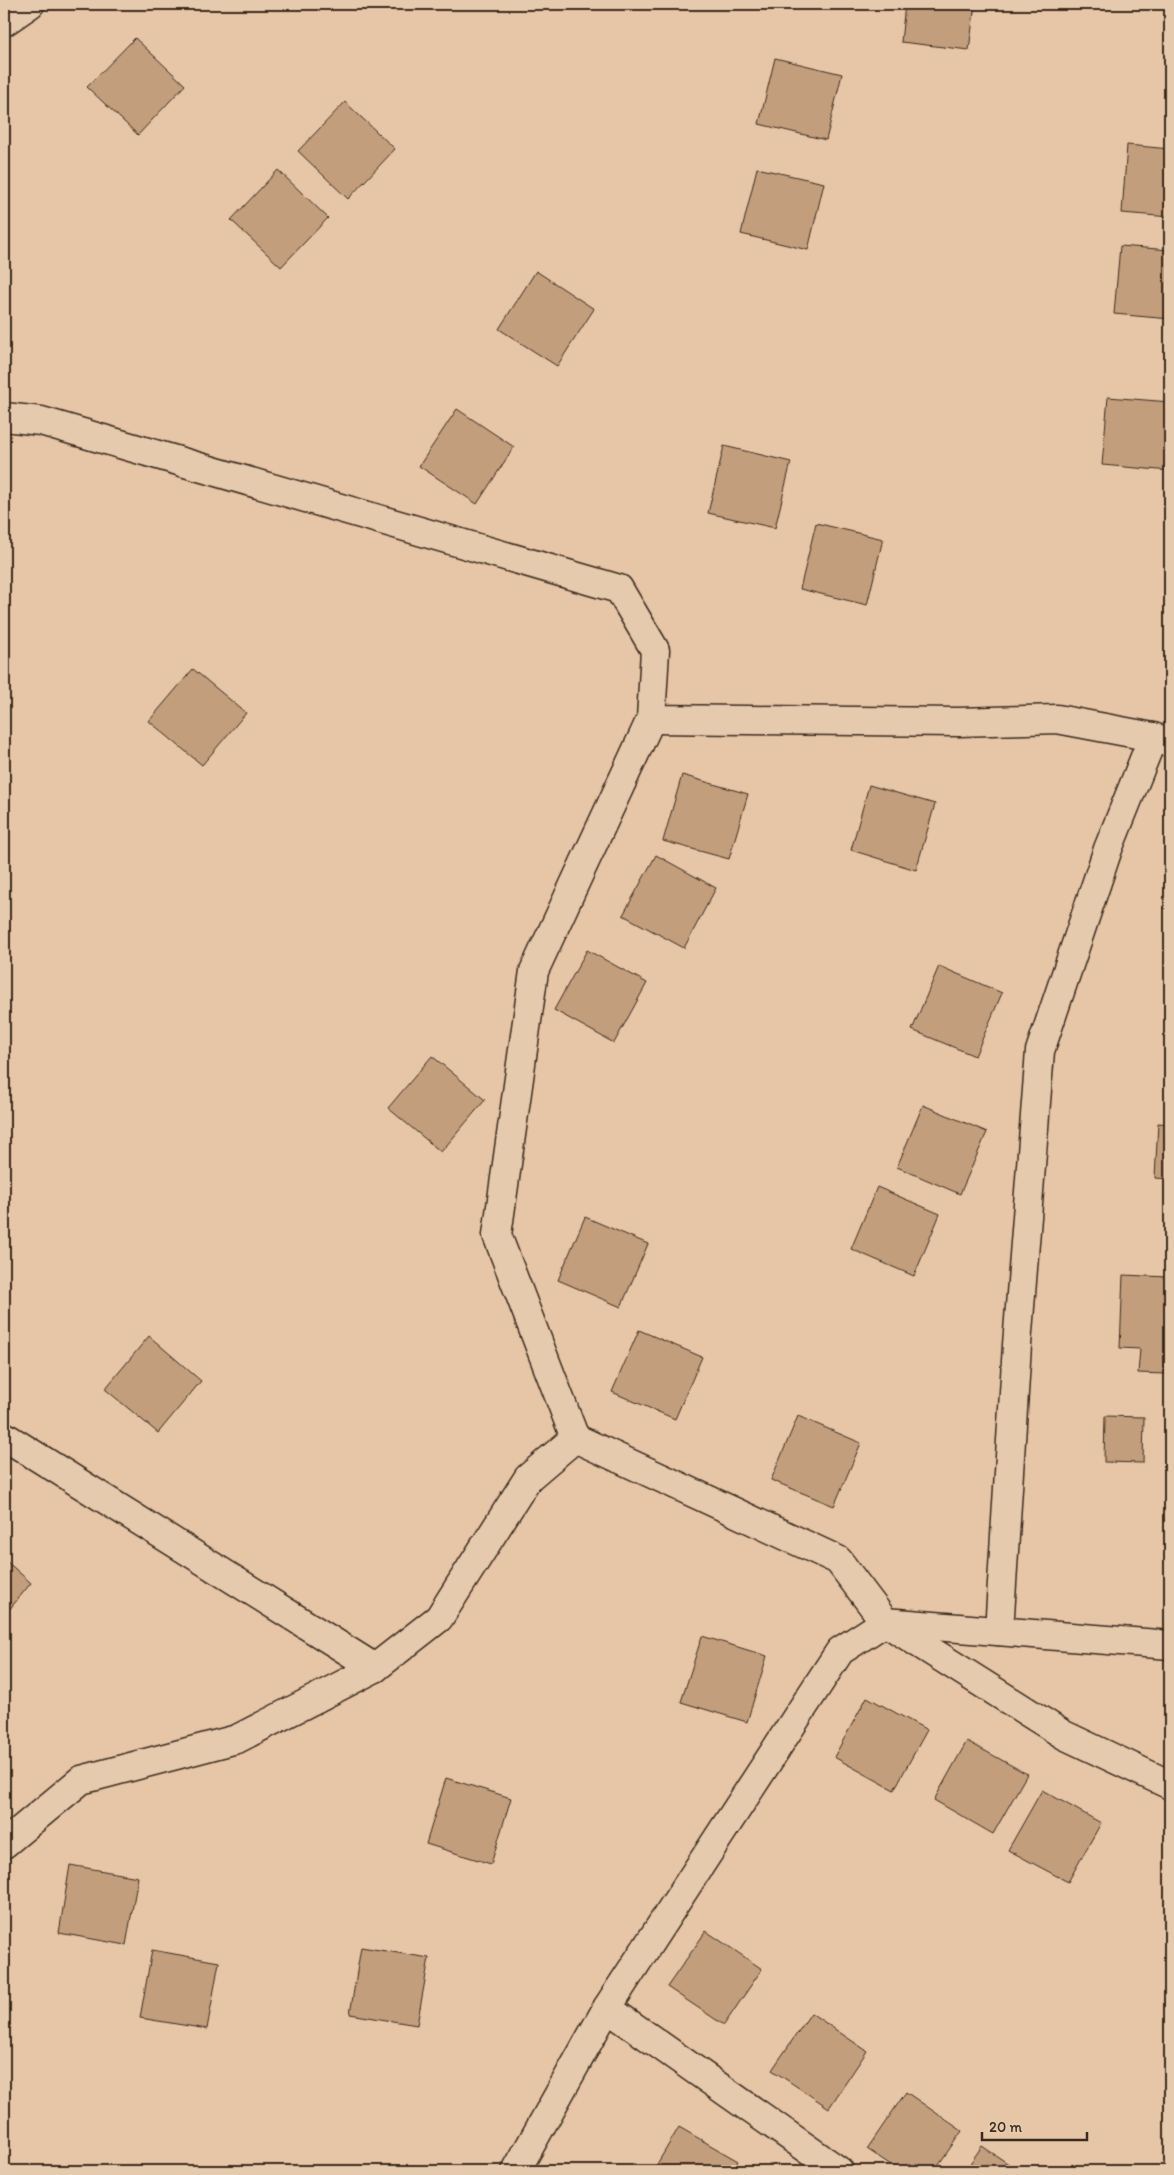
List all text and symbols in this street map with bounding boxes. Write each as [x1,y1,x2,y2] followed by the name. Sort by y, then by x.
[982,2110,1086,2142] scale bar
[989,2118,1023,2136] text: 20 m

